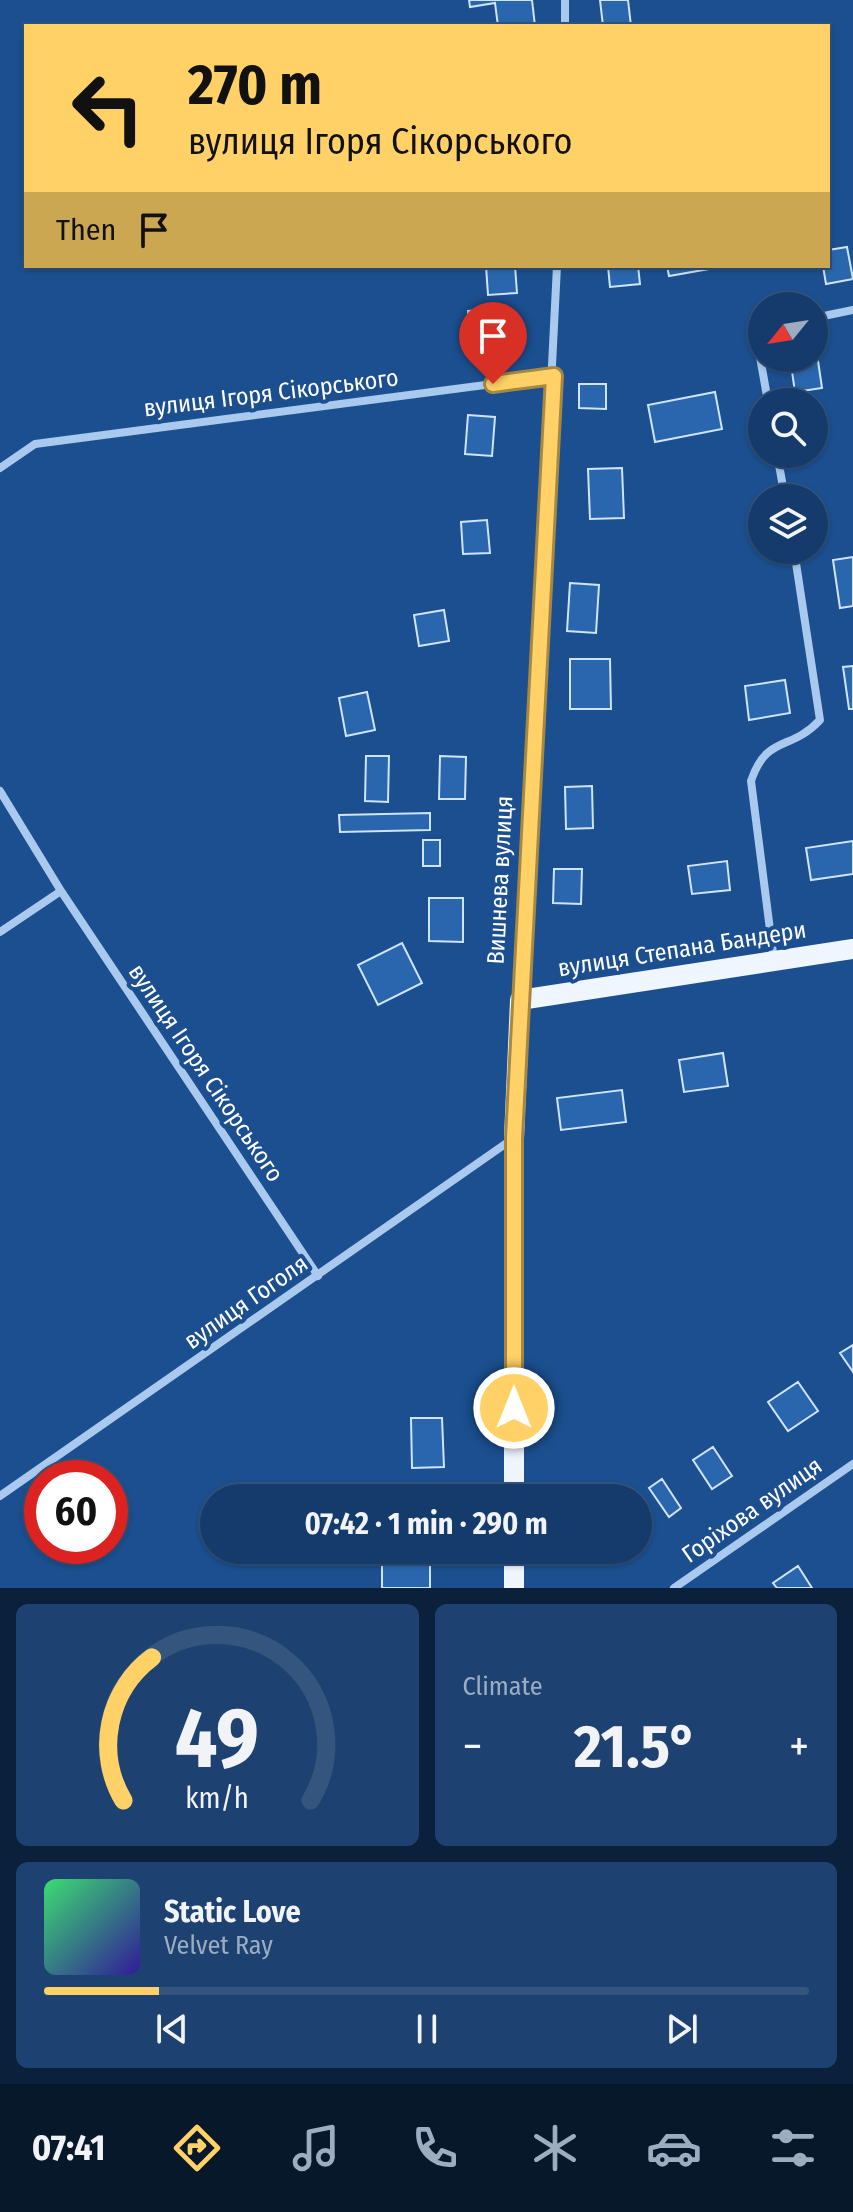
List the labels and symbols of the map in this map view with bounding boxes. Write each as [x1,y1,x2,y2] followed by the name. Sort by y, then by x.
[748,292,828,372] north arrow
[459,302,527,384] pin
[142,363,400,423] street label: вулиця Ігоря Сікорського
[482,795,518,965] street label: Вишнева вулиця
[556,916,808,982] street label: вулиця Степана Бандери
[123,959,289,1187] street label: вулиця Ігоря Сікорського
[179,1249,313,1355] street label: вулиця Гоголя
[472,1366,556,1450] position arrow
[677,1451,827,1569] street label: Горіхова вулиця
[24,1460,128,1564] speed limit sign: 60

